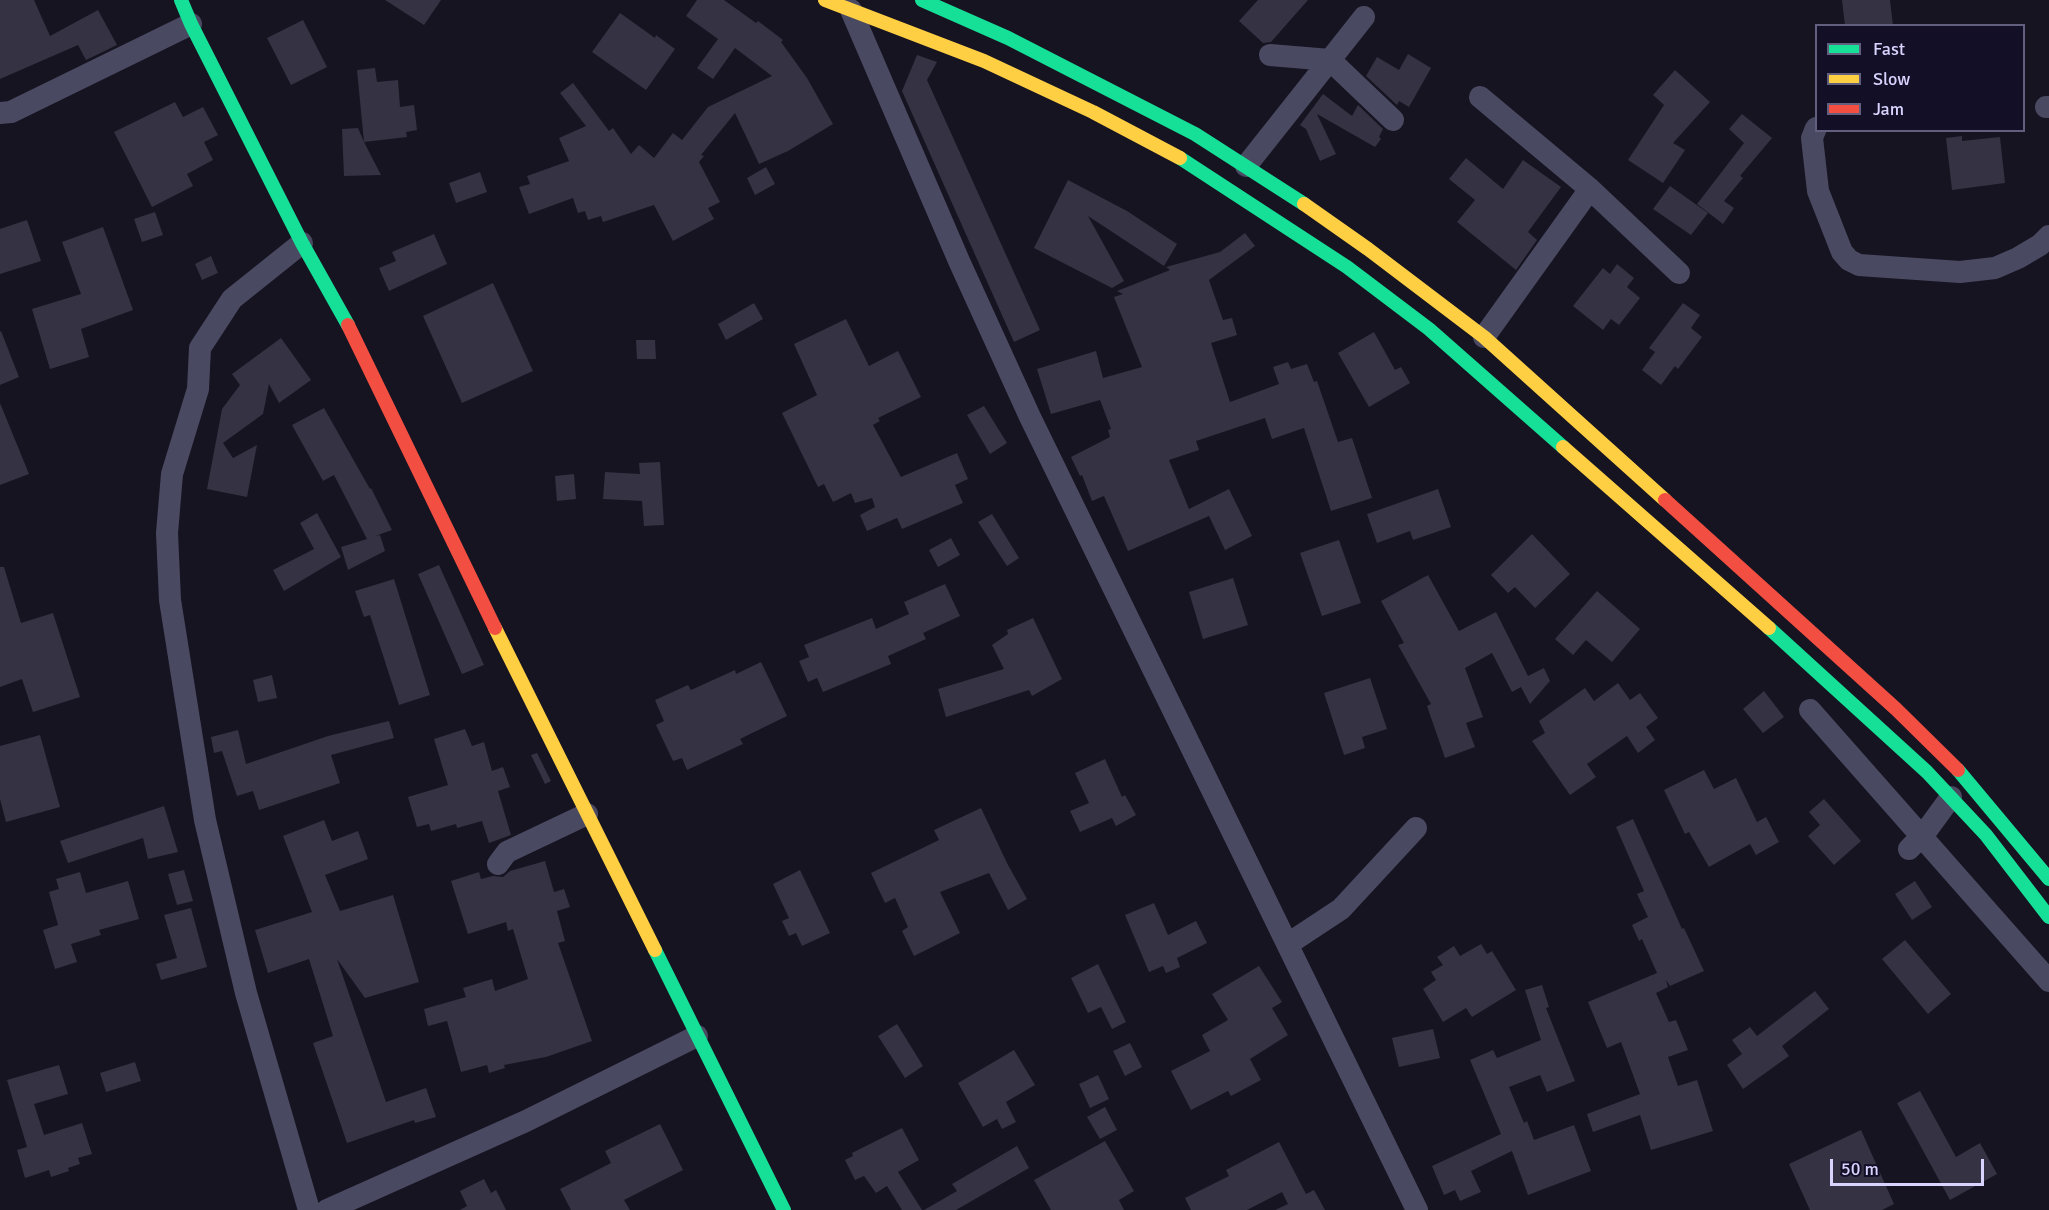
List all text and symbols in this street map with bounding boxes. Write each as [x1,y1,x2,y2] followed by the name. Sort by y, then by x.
[1815,24,2025,132] legend
[1873,38,1905,60] text: Fast
[1873,68,1910,90] text: Slow
[1873,98,1904,120] text: Jam
[1833,1147,1988,1185] scale bar
[1841,1158,1879,1180] text: 50 m

